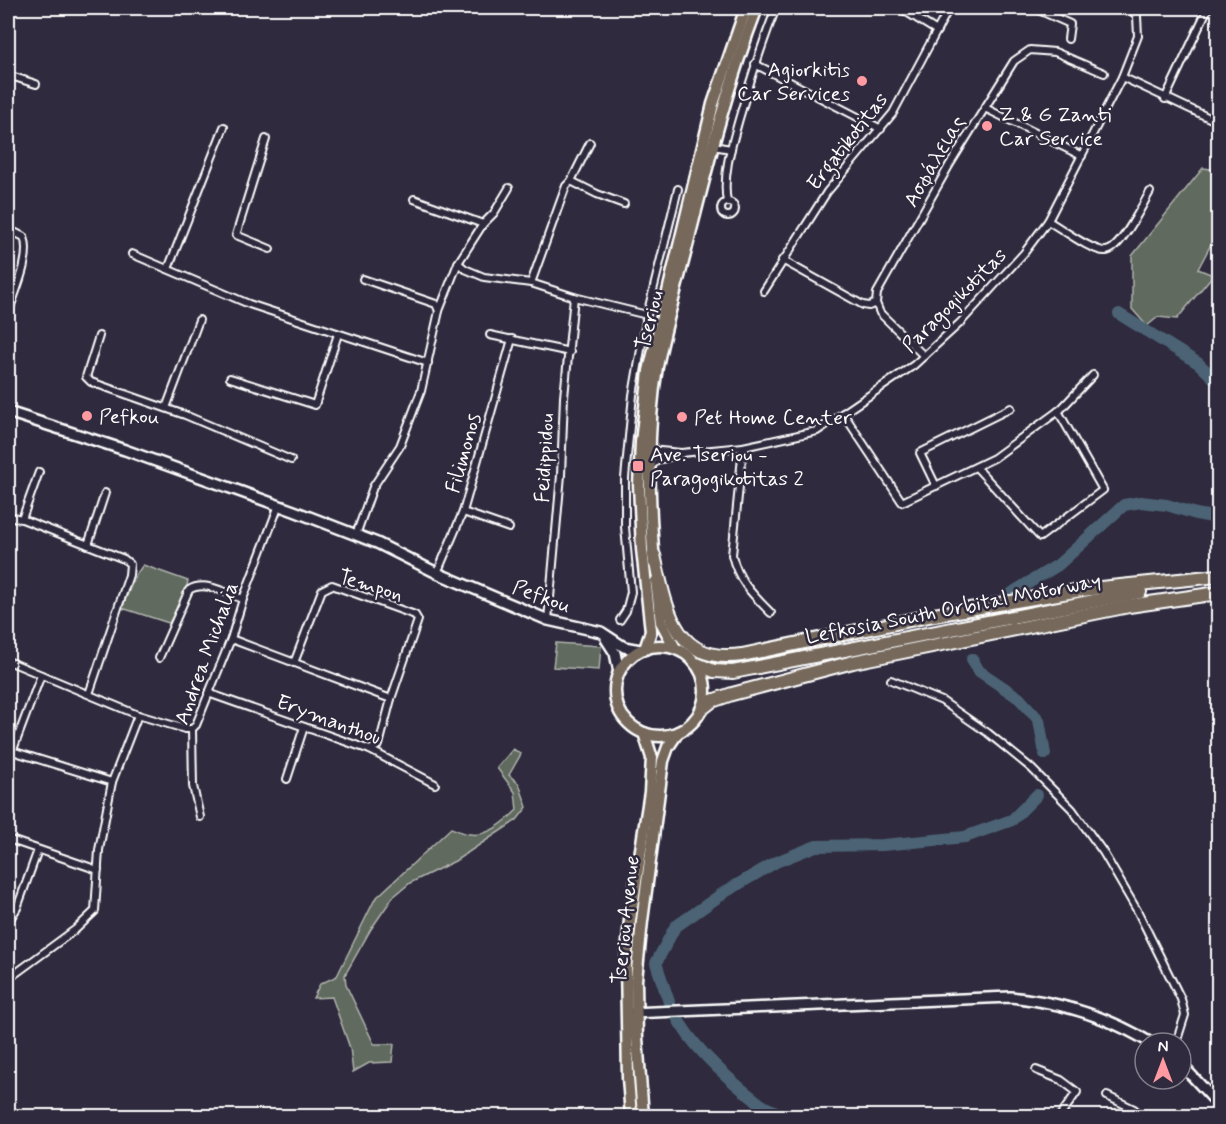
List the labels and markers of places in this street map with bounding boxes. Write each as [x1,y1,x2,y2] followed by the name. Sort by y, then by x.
[737,56,850,108] place label: Agiorkitis Car Services
[855,74,869,88] marker: Agiorkitis Car Services
[999,101,1111,153] place label: Z & G Zanti Car Service
[980,119,994,133] marker: Z & G Zanti Car Service
[99,403,159,431] place label: Pefkou
[694,404,852,432] place label: Pet Home Center
[80,409,94,423] marker: Pefkou
[675,410,689,424] marker: Pet Home Center
[650,441,804,494] place label: Ave. Tseriou - Paragogikotitas 2
[631,459,645,473] marker: Ave. Tseriou - Paragogikotitas 2

